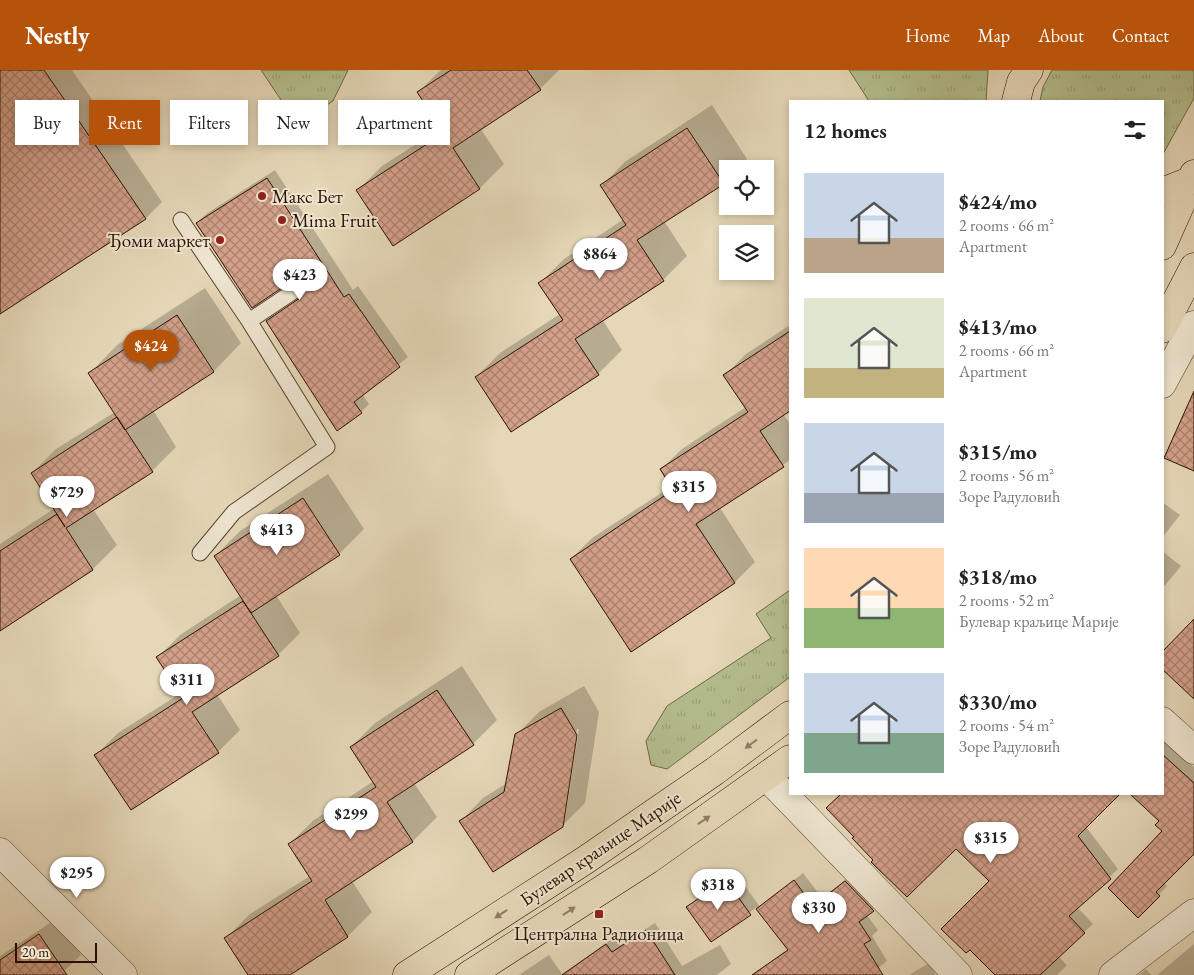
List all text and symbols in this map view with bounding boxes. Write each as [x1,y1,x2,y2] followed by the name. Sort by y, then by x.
[25,20,90,51] text: Nestly
[905,24,950,47] text: Home
[978,24,1010,47] text: Map
[1038,24,1084,47] text: About
[1112,24,1169,47] text: Contact
[15,100,79,145] chip: Buy
[89,100,160,145] chip: Rent
[170,100,248,145] chip: Filters
[258,100,328,145] chip: New
[338,100,450,145] chip: Apartment
[1121,116,1149,144] icon: filters
[804,117,887,144] text: 12 homes
[719,160,774,280] map controls
[719,160,774,215] button: locate
[272,184,343,209] place label: Макс Бет
[959,188,1037,215] text: $424/mo
[256,190,268,202] marker: Макс Бет
[844,193,904,253] icon: home
[292,208,377,233] place label: Mima Fruit
[276,214,288,226] marker: Mima Fruit
[959,215,1054,236] text: 2 rooms · 66 m²
[719,225,774,280] button: layers
[108,228,210,253] place label: Ђоми маркет
[214,234,226,246] marker: Ђоми маркет
[959,236,1027,257] text: Apartment
[570,238,630,280] pin: $864
[584,243,616,264] text: $864
[270,258,330,301] pin: $423
[284,264,316,285] text: $423
[959,313,1037,340] text: $413/mo
[844,318,904,378] icon: home
[121,330,181,372] pin: $424
[135,335,167,356] text: $424
[959,340,1054,361] text: 2 rooms · 66 m²
[959,361,1027,382] text: Apartment
[959,438,1037,465] text: $315/mo
[844,443,904,503] icon: home
[959,465,1054,486] text: 2 rooms · 56 m²
[659,470,719,513] pin: $315
[37,476,97,518] pin: $729
[673,476,705,497] text: $315
[51,481,83,502] text: $729
[959,486,1060,507] text: Зоре Радуловић
[247,514,307,556] pin: $413
[261,519,293,540] text: $413
[959,563,1037,590] text: $318/mo
[844,568,904,628] icon: home
[959,590,1054,611] text: 2 rooms · 52 m²
[959,611,1119,632] text: Булевар краљице Марије
[157,664,217,706] pin: $311
[171,669,203,690] text: $311
[959,688,1037,715] text: $330/mo
[844,693,904,753] icon: home
[959,715,1054,736] text: 2 rooms · 54 m²
[959,736,1060,757] text: Зоре Радуловић
[745,739,758,750] one-way arrow
[515,785,686,912] street label: Булевар краљице Марије
[321,798,381,840] pin: $299
[335,803,367,824] text: $299
[697,816,710,825] one-way arrow
[961,822,1021,864] pin: $315
[975,827,1007,848] text: $315
[47,856,107,899] pin: $295
[61,862,93,883] text: $295
[688,868,748,911] pin: $318
[702,874,734,895] text: $318
[789,892,849,934] pin: $330
[803,897,835,918] text: $330
[562,907,576,916] one-way arrow
[593,908,605,920] marker: Централна Радионица
[494,909,507,919] one-way arrow
[514,921,684,946] place label: Централна Радионица
[15,940,98,963] scale bar
[22,943,49,961] text: 20 m

